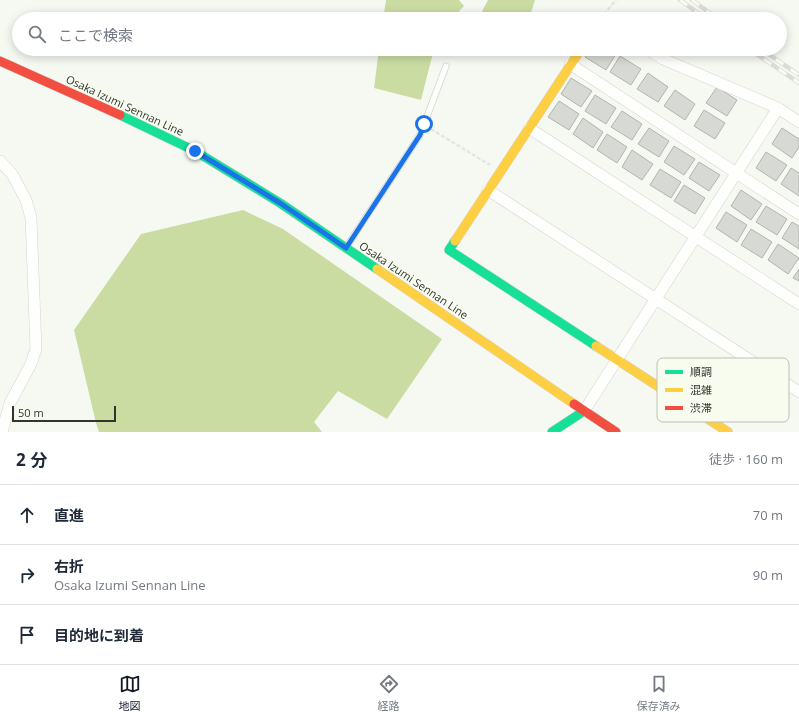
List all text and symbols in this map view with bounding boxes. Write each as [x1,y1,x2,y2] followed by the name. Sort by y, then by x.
[12,12,787,56] search box
[26,23,48,45] icon: search
[58,25,133,45] text: ここで検索
[64,71,186,139] street label: Osaka Izumi Sennan Line
[415,115,433,133] route start
[186,142,204,160] route end
[357,238,471,322] street label: Osaka Izumi Sennan Line
[657,358,789,422] legend
[690,364,712,379] text: 順調
[690,382,712,397] text: 混雑
[690,400,712,415] text: 渋滞
[12,404,116,423] scale bar
[18,405,44,420] text: 50 m
[16,448,47,471] text: 2 分
[709,450,783,468] text: 徒歩 · 160 m
[16,504,38,526] icon: ahead
[54,505,84,525] text: 直進
[753,506,783,524] text: 70 m
[54,556,84,576] text: 右折
[16,564,38,586] icon: right
[753,566,783,584] text: 90 m
[54,576,206,594] text: Osaka Izumi Sennan Line
[16,624,38,646] icon: arrive
[54,625,144,645] text: 目的地に到着
[119,673,141,713] tab: 地図
[378,673,400,713] tab: 経路
[637,673,681,713] tab: 保存済み

